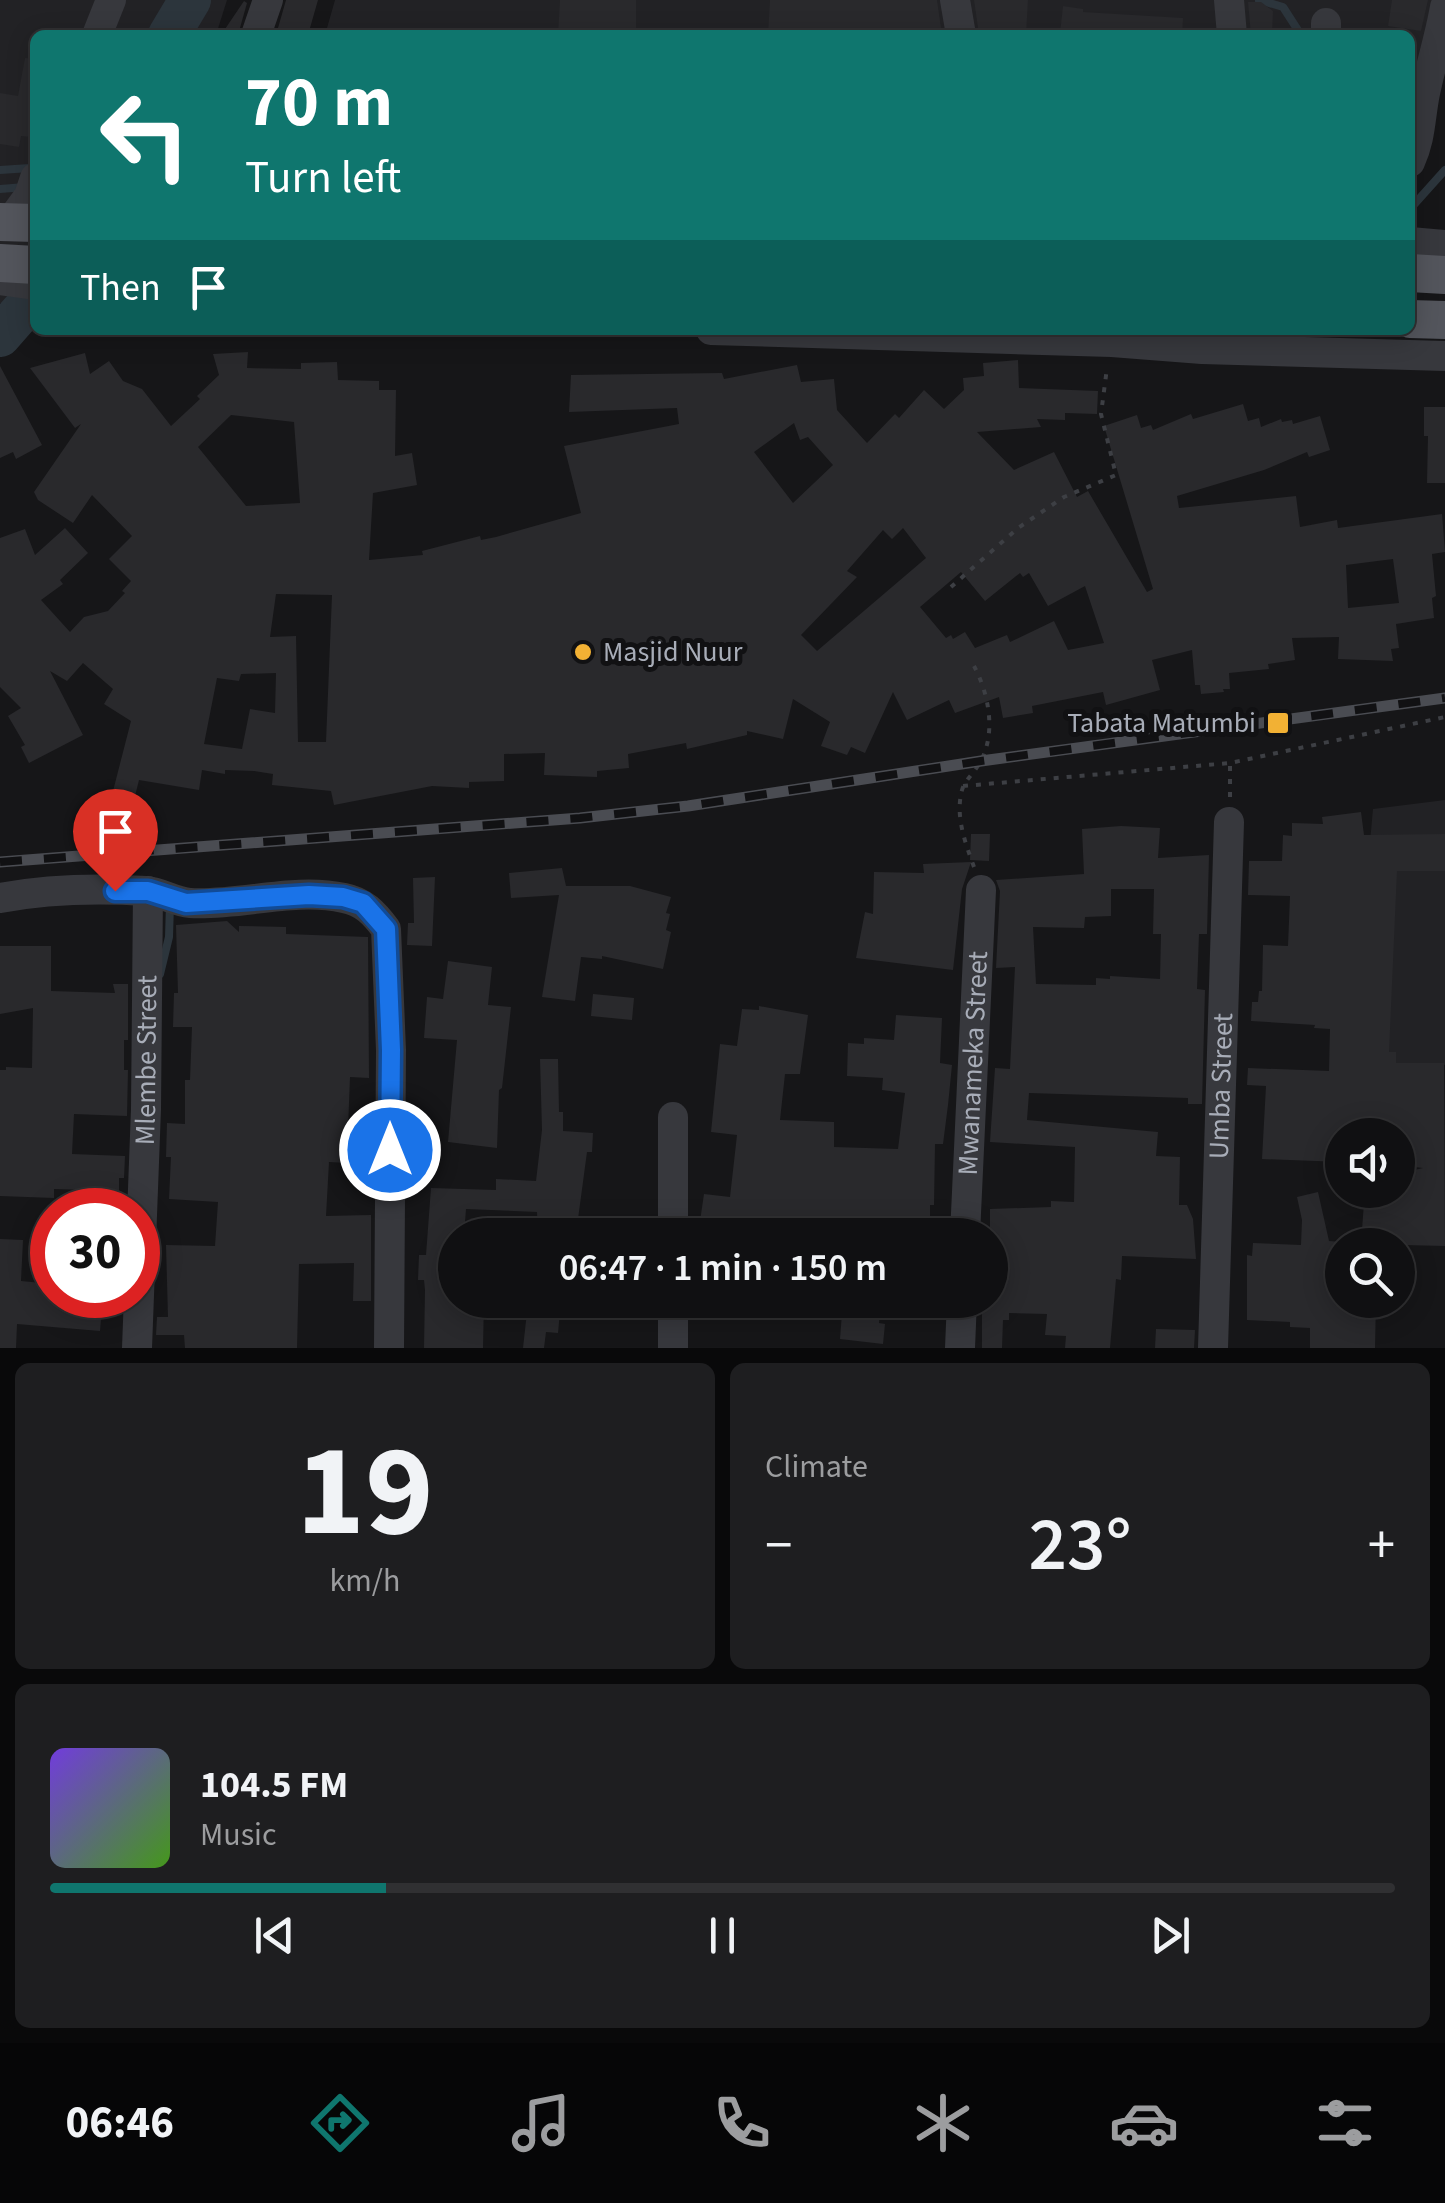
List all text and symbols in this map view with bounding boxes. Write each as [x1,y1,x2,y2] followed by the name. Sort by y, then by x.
[245,53,393,153] text: 70 m
[80,70,210,200] icon: left
[245,146,401,210] text: Turn left
[181,260,236,315] icon: arrive
[80,261,161,315] text: Then
[603,632,743,672] place label: Masjid Nuur
[572,641,594,663] marker: Masjid Nuur
[1067,703,1256,743] place label: Tabata Matumbi
[1265,710,1291,736] marker: Tabata Matumbi
[73,789,158,892] pin
[88,804,143,859] icon: arrive
[948,950,998,1176] street label: Mwanameka Street
[125,975,167,1146] street label: Mlembe Street
[1199,1012,1243,1160] street label: Umba Street
[338,1098,442,1202] position arrow
[1325,1118,1415,1318] map controls
[1325,1118,1415,1208] button: sound
[30,1188,160,1318] speed limit sign: 30
[1325,1228,1415,1318] button: search
[559,1241,887,1295] text: 06:47 · 1 min · 150 m
[296,1400,434,1585] text: 19
[765,1444,868,1490] text: Climate
[1028,1492,1132,1599] text: 23°
[765,1507,792,1585] text: −
[1368,1507,1395,1585] text: +
[330,1558,400,1604] text: km/h
[200,1758,348,1812] text: 104.5 FM
[200,1812,277,1858] text: Music
[247,1908,302,1963] icon: previous
[695,1908,750,1963] icon: pause
[1143,1908,1198,1963] icon: next
[305,2088,375,2158] icon: directions
[506,2088,576,2158] icon: music
[707,2088,777,2158] icon: phone
[908,2088,978,2158] icon: climate
[1109,2088,1179,2158] icon: car
[1310,2088,1380,2158] icon: filters
[65,2091,174,2155] text: 06:46

